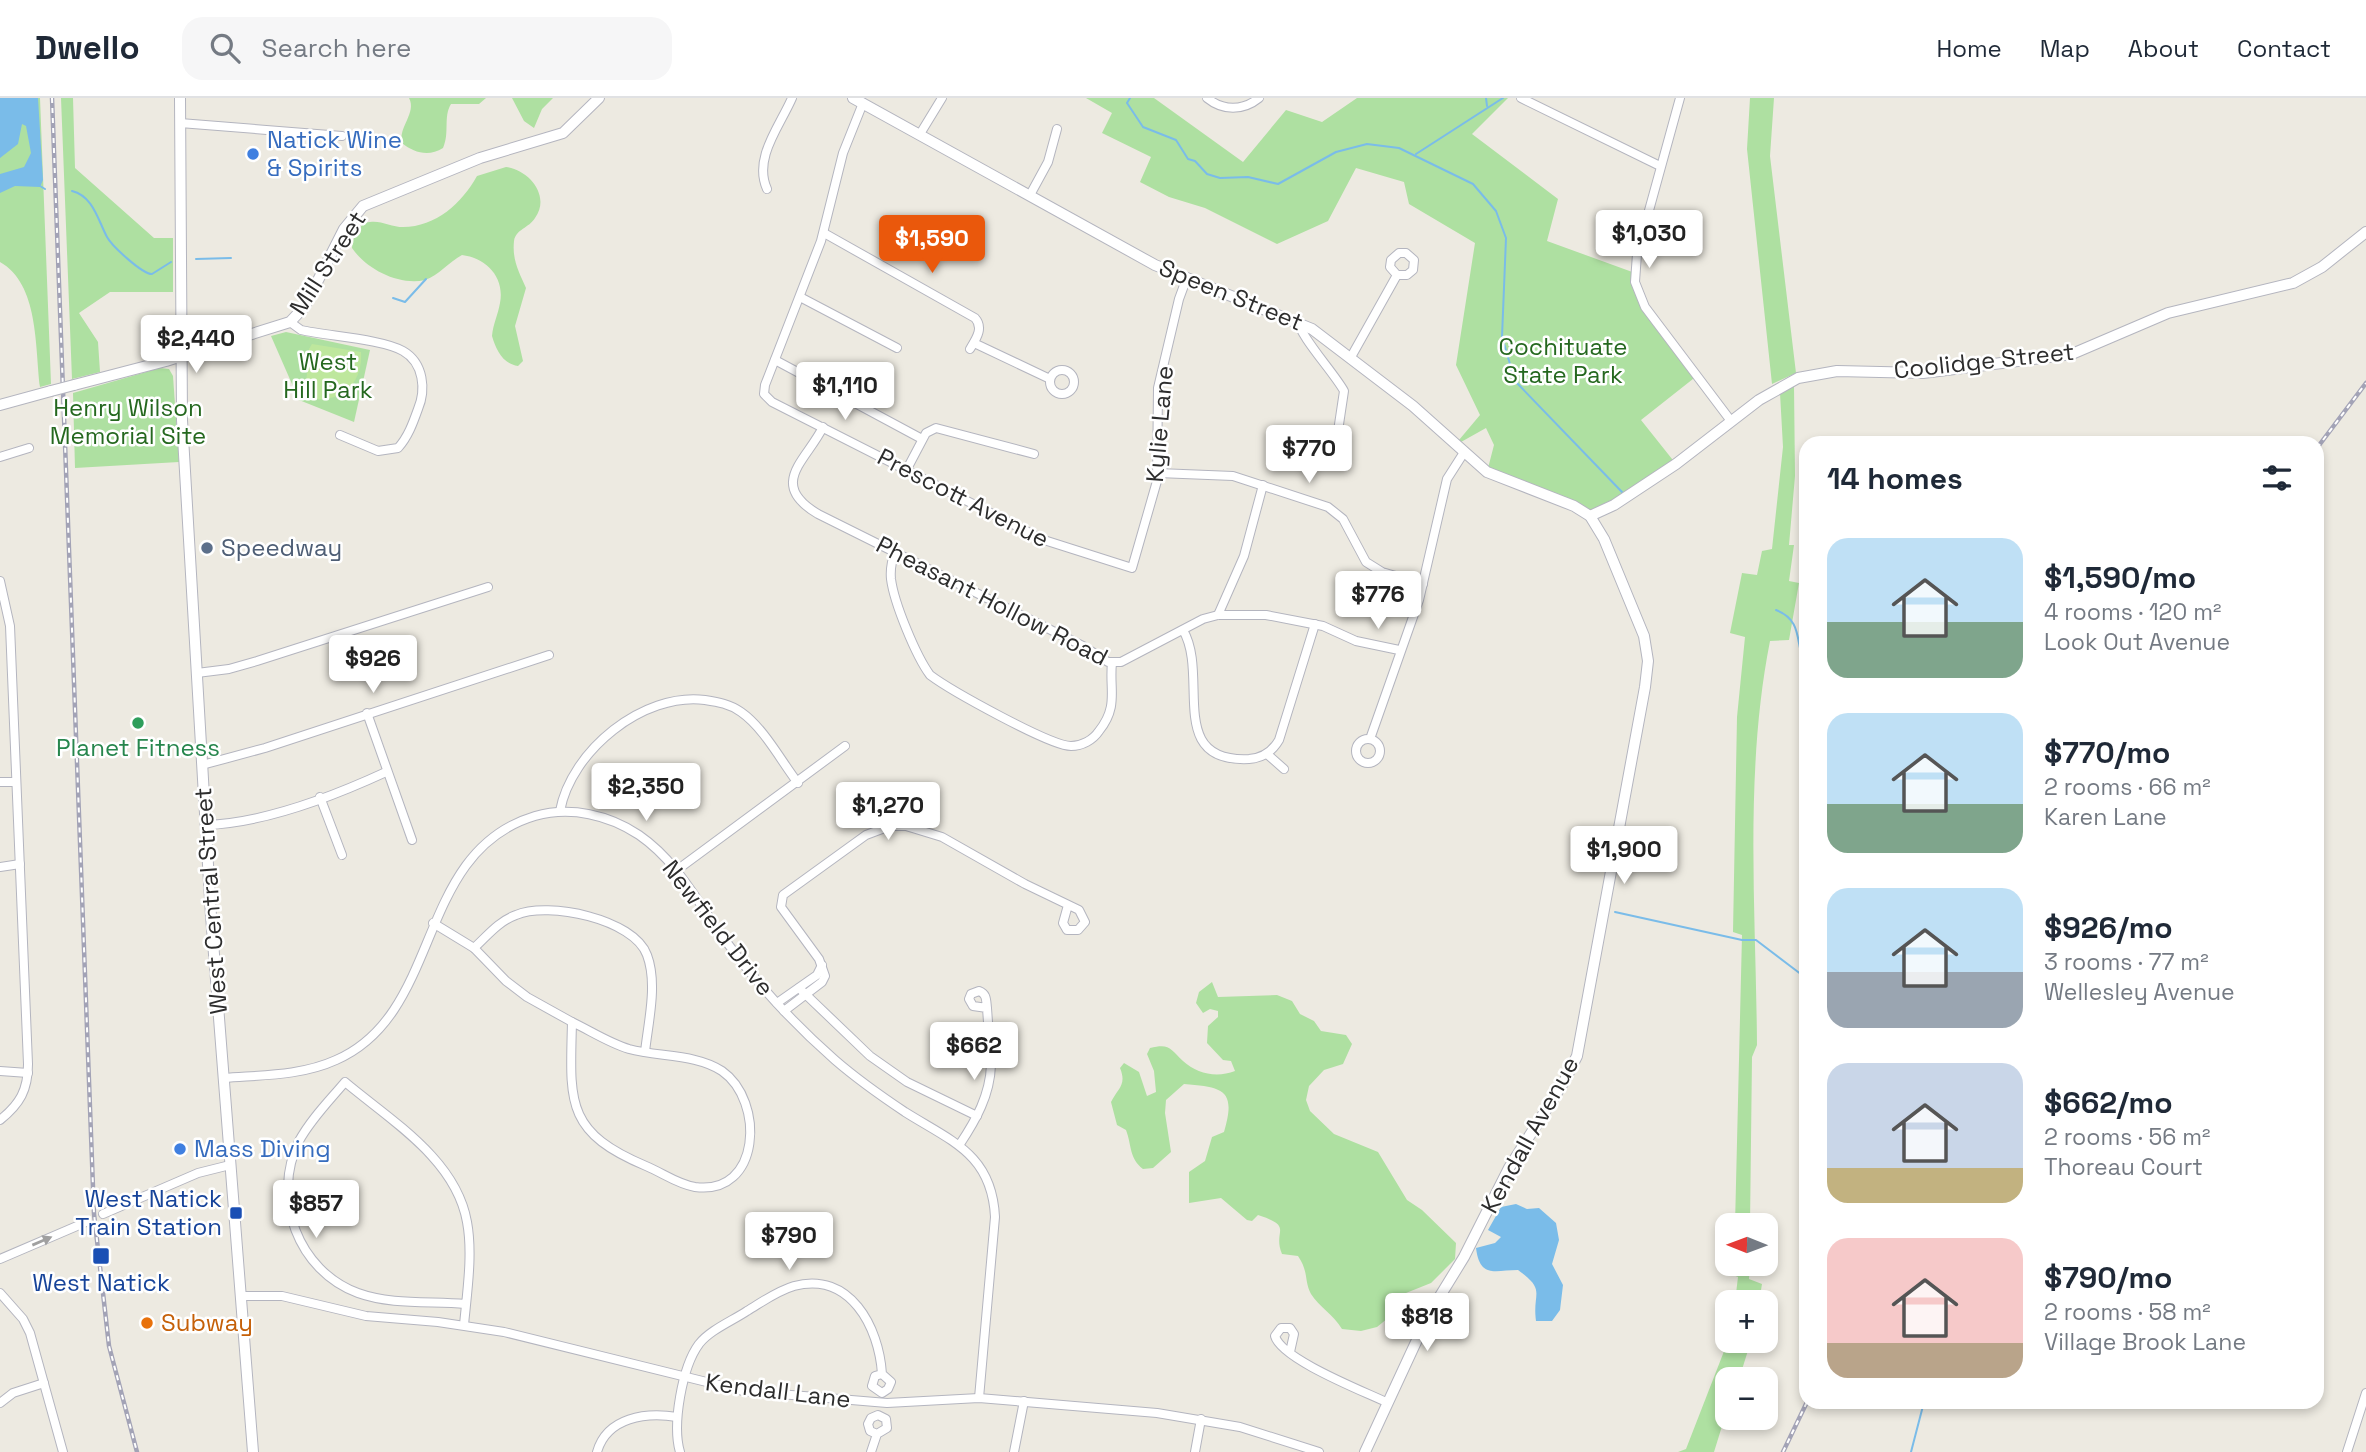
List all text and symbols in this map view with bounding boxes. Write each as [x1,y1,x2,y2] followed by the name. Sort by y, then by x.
[182,17,672,80] search box
[35,27,140,69] text: Dwello
[206,29,244,67] icon: search
[262,31,411,65] text: Search here
[1936,33,2002,64] text: Home
[2040,33,2090,64] text: Map
[2128,33,2199,64] text: About
[2237,33,2331,64] text: Contact
[267,124,402,183] place label: Natick Wine & Spirits
[245,146,261,162] marker: Natick Wine & Spirits
[282,205,373,321] street label: Mill Street
[1592,211,1706,270] pin: $1,030
[875,216,989,275] pin: $1,590
[1612,218,1686,248] text: $1,030
[895,223,969,253] text: $1,590
[1155,252,1308,338] street label: Speen Street
[139,316,253,375] pin: $2,440
[157,323,235,353] text: $2,440
[1499,331,1627,390] park label: Cochituate State Park
[1892,336,2076,385] street label: Coolidge Street
[283,346,373,405] park label: West Hill Park
[788,362,902,422] pin: $1,110
[1139,364,1180,484] street label: Kylie Lane
[812,370,878,400] text: $1,110
[50,392,206,451] park label: Henry Wilson Memorial Site
[1268,426,1350,485] pin: $770
[1282,433,1336,463] text: $770
[872,441,1054,554] street label: Prescott Avenue
[1827,459,1963,498] text: 14 homes
[2258,459,2296,497] icon: filters
[871,529,1113,673] street label: Pheasant Hollow Road
[221,532,342,563] place label: Speedway
[199,540,215,556] marker: Speedway
[2044,558,2196,597] text: $1,590/mo
[1883,566,1967,650] icon: home
[1337,572,1419,631] pin: $776
[1351,579,1405,609] text: $776
[2044,597,2221,627] text: 4 rooms · 120 m²
[2044,627,2230,657] text: Look Out Avenue
[332,636,414,695] pin: $926
[345,643,401,673] text: $926
[130,715,146,731] marker: Planet Fitness
[56,732,220,763] place label: Planet Fitness
[2044,733,2170,772] text: $770/mo
[1883,741,1967,825] icon: home
[589,764,703,823] pin: $2,350
[607,771,685,801] text: $2,350
[2044,772,2211,802] text: 2 rooms · 66 m²
[831,782,945,842] pin: $1,270
[187,787,234,1016] street label: West Central Street
[852,790,924,820] text: $1,270
[2044,802,2167,832] text: Karen Lane
[1567,826,1681,886] pin: $1,900
[1586,834,1662,864] text: $1,900
[656,853,781,1002] street label: Newfield Drive
[2044,908,2173,947] text: $926/mo
[1883,916,1967,1000] icon: home
[2044,947,2209,977] text: 3 rooms · 77 m²
[2044,977,2235,1007] text: Wellesley Avenue
[933,1023,1015,1082] pin: $662
[946,1030,1002,1060] text: $662
[1474,1051,1585,1219] street label: Kendall Avenue
[2044,1083,2173,1122] text: $662/mo
[1883,1091,1967,1175] icon: home
[2044,1122,2210,1152] text: 2 rooms · 56 m²
[194,1133,331,1164] place label: Mass Diving
[172,1141,188,1157] marker: Mass Diving
[2044,1152,2203,1182] text: Thoreau Court
[275,1180,357,1240] pin: $857
[75,1183,222,1242] place label: West Natick Train Station
[289,1188,343,1218] text: $857
[228,1205,244,1221] marker: West Natick Train Station
[748,1212,830,1272] pin: $790
[1715,1213,1778,1276] north arrow
[1715,1213,1778,1430] map controls
[761,1220,817,1250] text: $790
[32,1236,53,1247] one-way arrow
[91,1246,111,1266] marker: West Natick
[2044,1258,2172,1297] text: $790/mo
[1883,1266,1967,1350] icon: home
[32,1267,170,1298] place label: West Natick
[1715,1290,1778,1353] button: +
[1386,1294,1468,1353] pin: $818
[2044,1297,2211,1327] text: 2 rooms · 58 m²
[1401,1301,1453,1331] text: $818
[161,1307,253,1338] place label: Subway
[139,1315,155,1331] marker: Subway
[2044,1327,2246,1357] text: Village Brook Lane
[704,1366,852,1415] street label: Kendall Lane
[1715,1367,1778,1430] button: −

